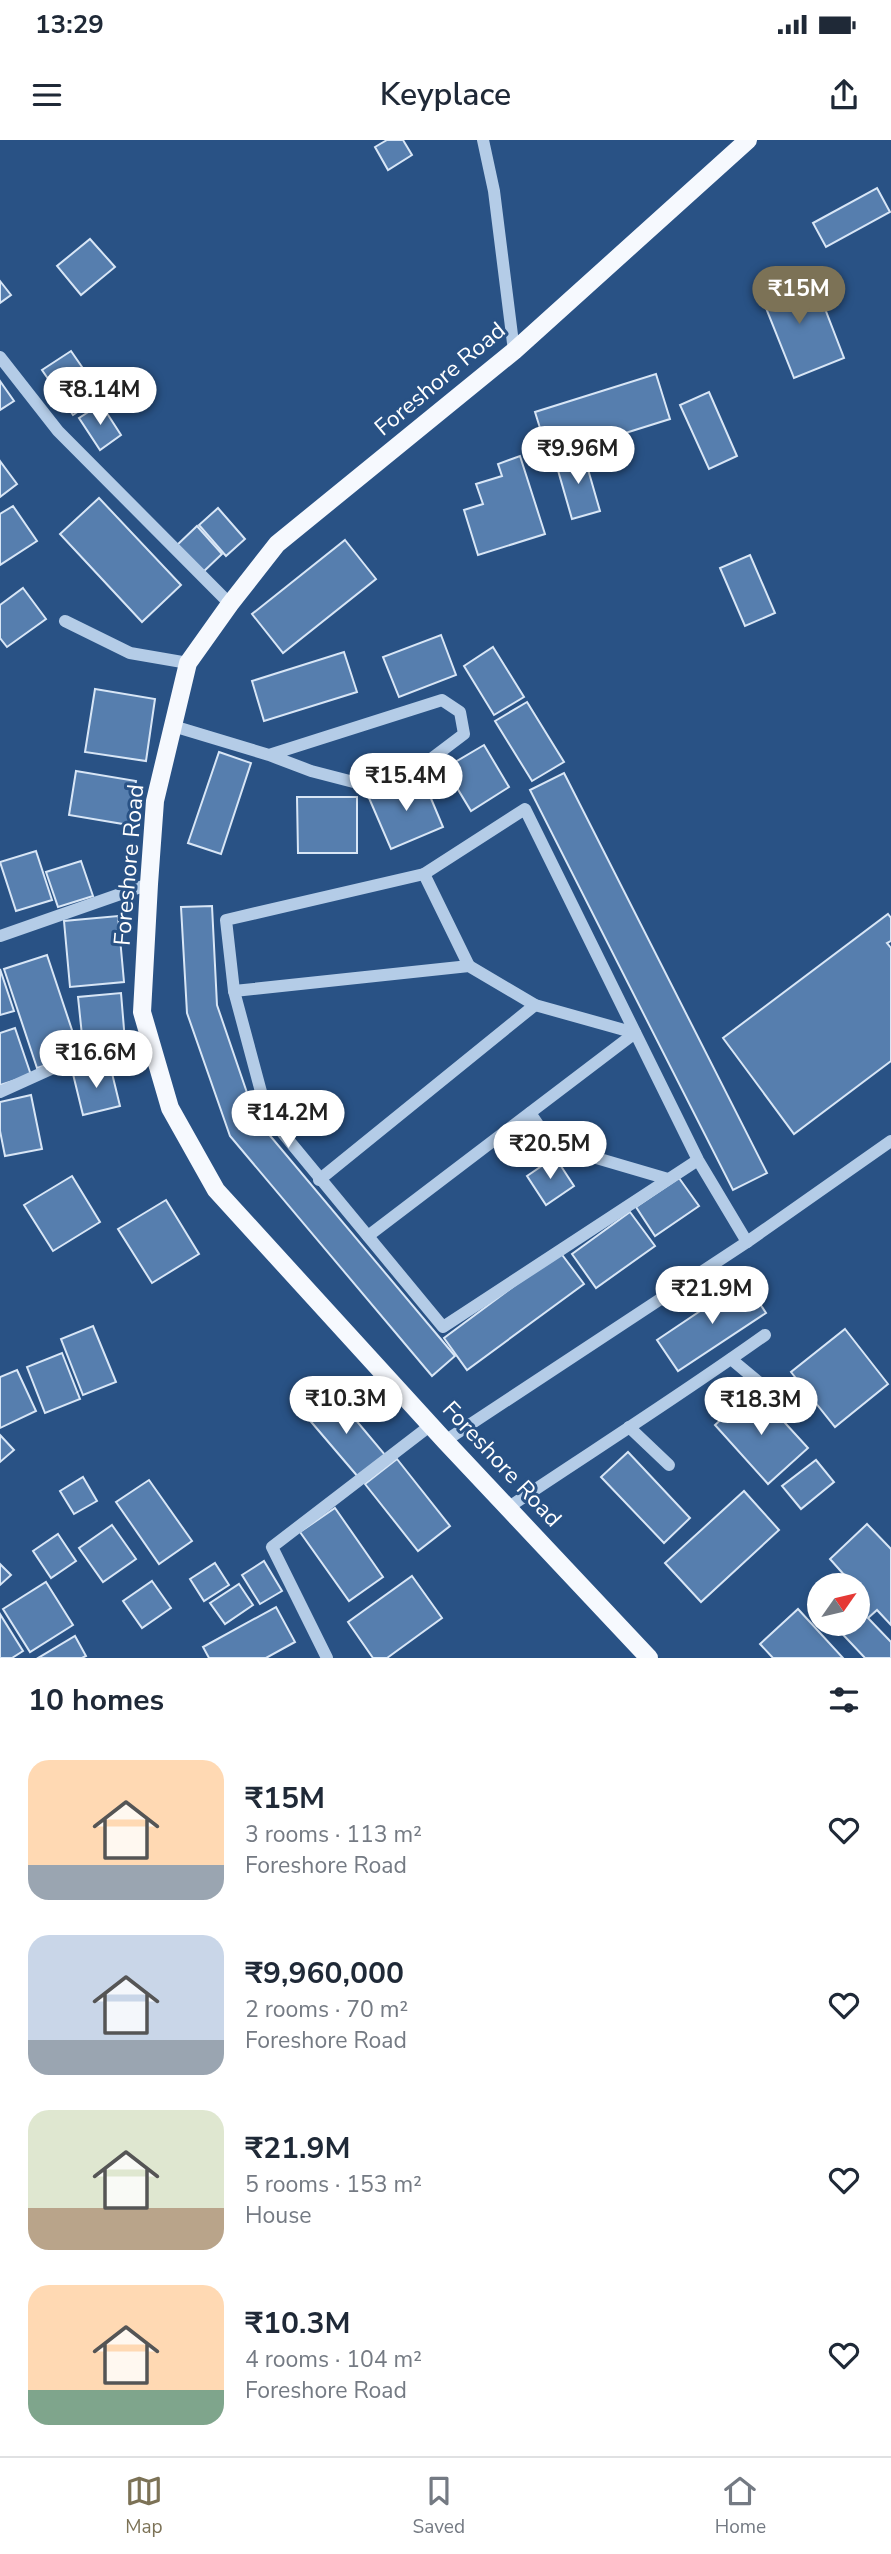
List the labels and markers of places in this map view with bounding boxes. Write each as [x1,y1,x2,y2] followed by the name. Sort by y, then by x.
[758,267,840,326] pin: ₹15M
[43,368,157,427] pin: ₹8.14M
[521,426,635,486] pin: ₹9.96M
[349,754,463,813] pin: ₹15.4M
[39,1030,153,1090] pin: ₹16.6M
[231,1090,345,1150] pin: ₹14.2M
[493,1122,607,1181] pin: ₹20.5M
[655,1266,769,1326] pin: ₹21.9M
[289,1376,403,1436] pin: ₹10.3M
[704,1378,818,1437] pin: ₹18.3M

